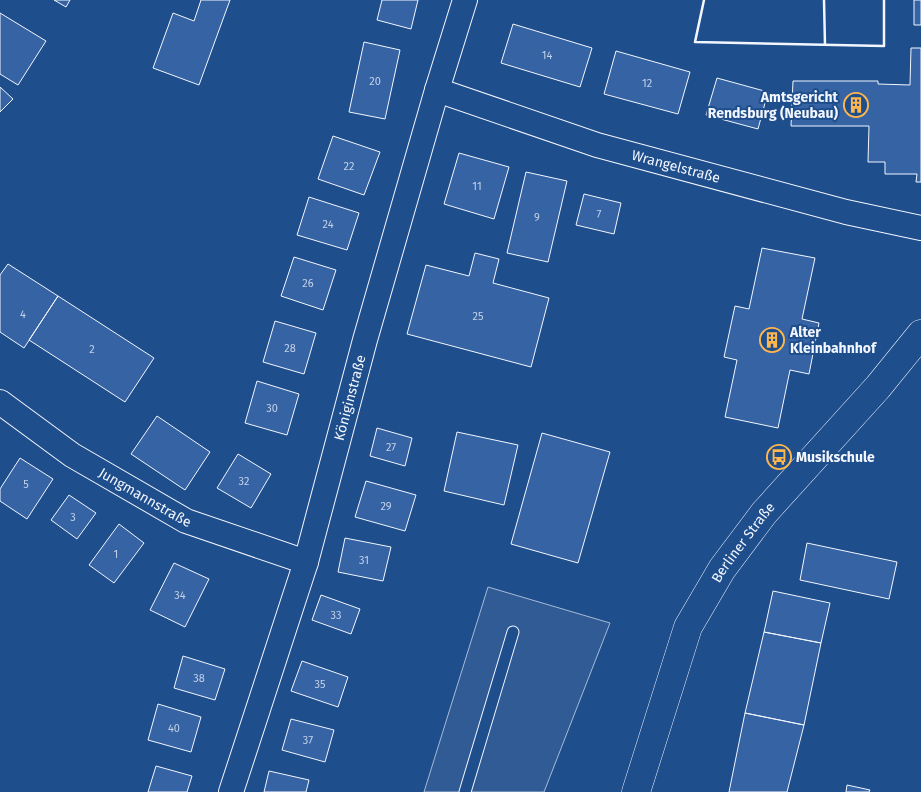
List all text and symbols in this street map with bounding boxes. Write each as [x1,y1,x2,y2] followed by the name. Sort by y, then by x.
[542,49,552,62] house number: 14
[369,75,381,88] house number: 20
[642,77,652,90] house number: 12
[708,89,839,122] place label: Amtsgericht Rendsburg (Neubau)
[843,92,869,118] building icon: Amtsgericht Rendsburg (Neubau)
[630,147,722,187] street label: Wrangelstraße
[344,160,354,173] house number: 22
[472,180,482,193] house number: 11
[597,208,602,221] house number: 7
[534,211,540,224] house number: 9
[323,218,334,231] house number: 24
[302,277,314,290] house number: 26
[20,308,26,321] house number: 4
[473,310,484,323] house number: 25
[789,324,878,357] place label: Alter Kleinbahnhof
[759,327,785,353] building icon: Alter Kleinbahnhof
[284,342,296,355] house number: 28
[89,343,95,356] house number: 2
[331,353,370,442] street label: Königinstraße
[266,402,278,415] house number: 30
[386,441,396,454] house number: 27
[766,444,792,470] bus stop icon: Musikschule
[796,449,875,466] place label: Musikschule
[96,464,193,531] street label: Jungmannstraße
[239,475,249,488] house number: 32
[23,478,29,491] house number: 5
[708,499,779,586] street label: Berliner Straße
[380,500,392,513] house number: 29
[70,511,76,524] house number: 3
[114,548,118,561] house number: 1
[359,554,369,567] house number: 31
[174,589,186,602] house number: 34
[331,609,341,622] house number: 33
[193,672,205,685] house number: 38
[315,678,326,691] house number: 35
[168,722,180,735] house number: 40
[303,734,313,747] house number: 37

